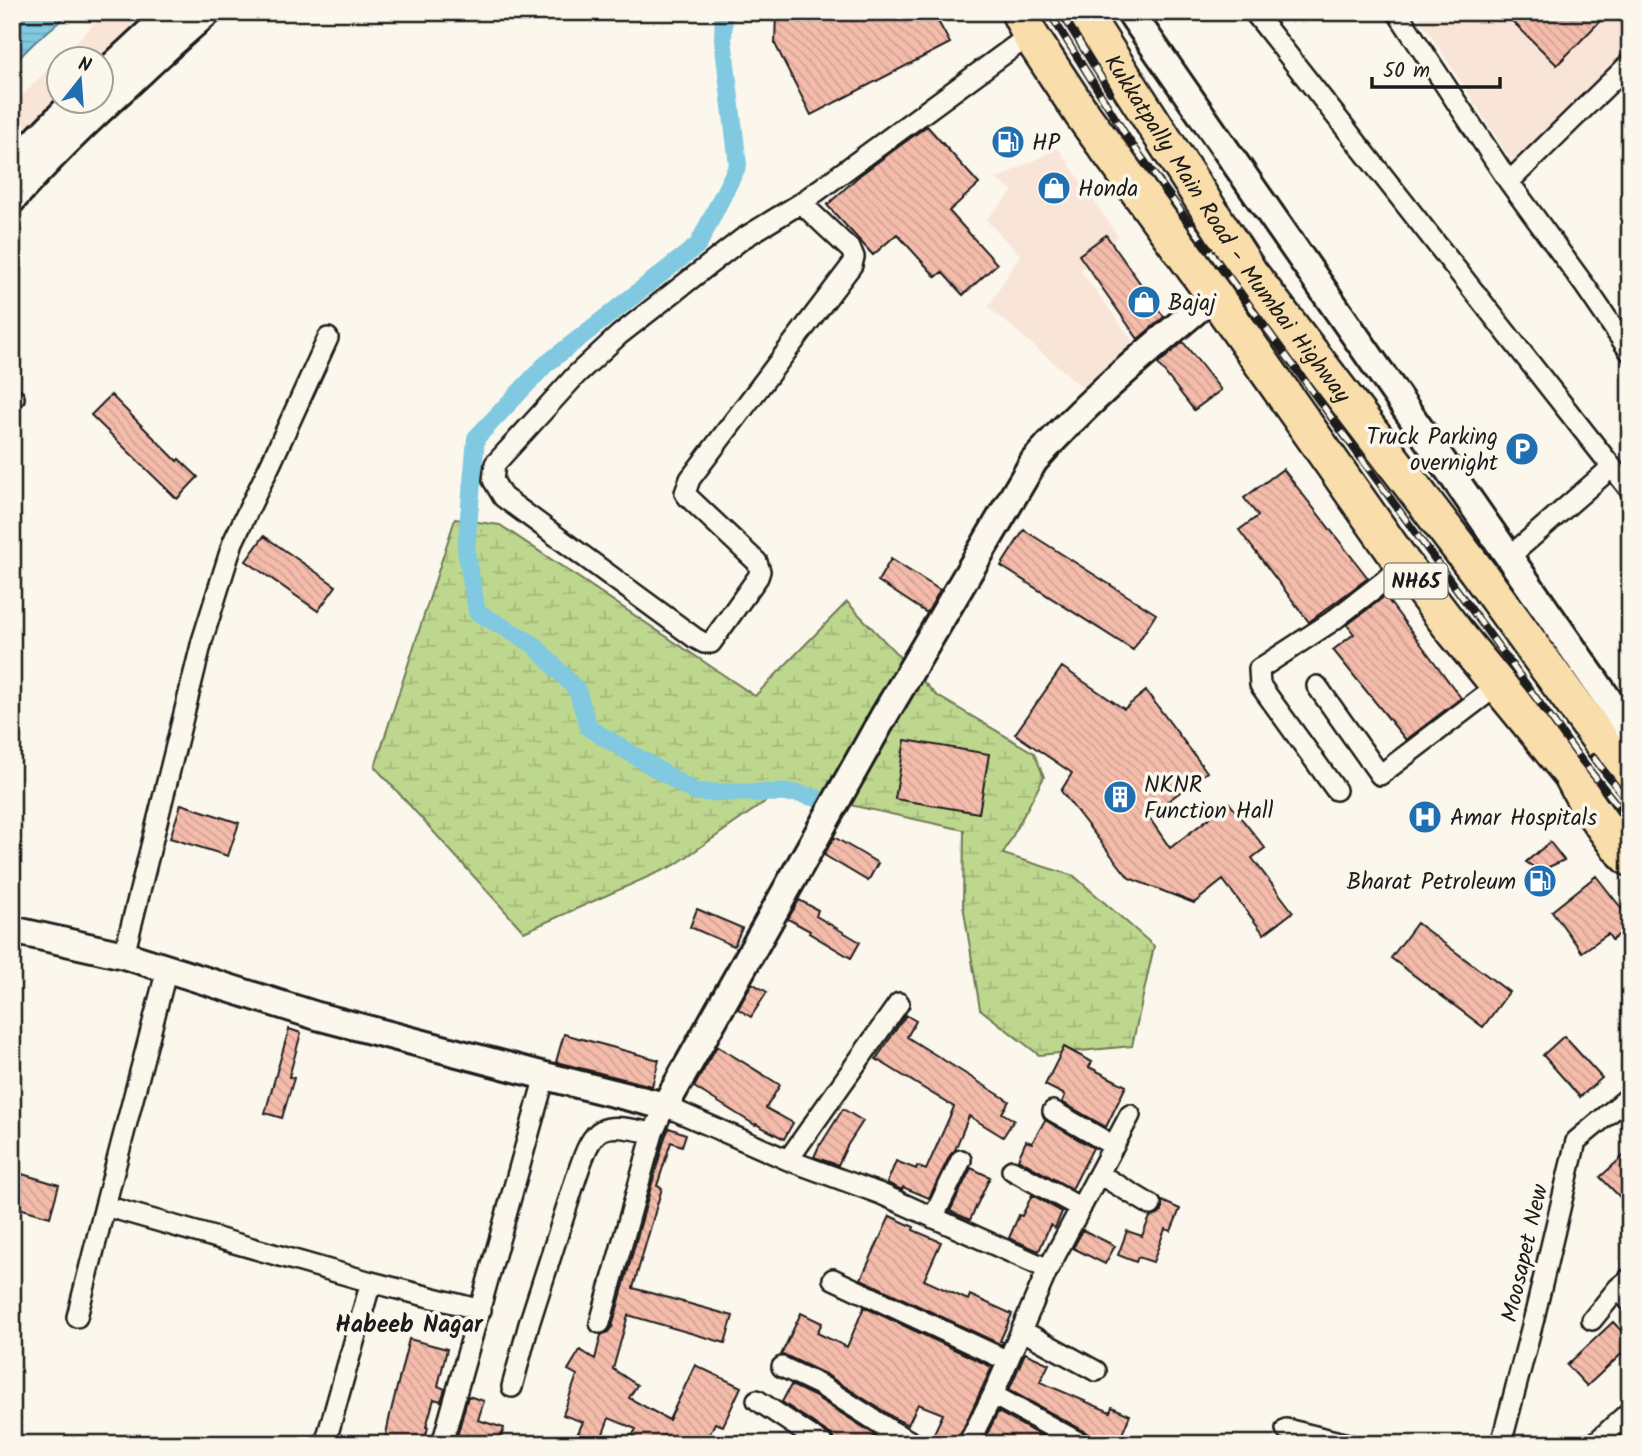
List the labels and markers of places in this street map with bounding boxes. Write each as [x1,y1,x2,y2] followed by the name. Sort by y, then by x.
[989,123,1027,161] fuel station icon: HP
[1032,126,1060,162] place label: HP
[1035,169,1073,207] shop icon: Honda
[1078,172,1138,208] place label: Honda
[1125,283,1163,321] shop icon: Bajaj
[1168,286,1217,322] place label: Bajaj
[1366,420,1499,482] place label: Truck Parking overnight
[1503,430,1541,468] parking icon: Truck Parking overnight
[1144,768,1274,830] place label: NKNR Function Hall
[1101,778,1139,816] building icon: NKNR Function Hall
[1406,798,1444,836] hospital icon: Amar Hospitals
[1450,801,1597,837] place label: Amar Hospitals
[1521,862,1559,900] fuel station icon: Bharat Petroleum
[1347,865,1516,901] place label: Bharat Petroleum

